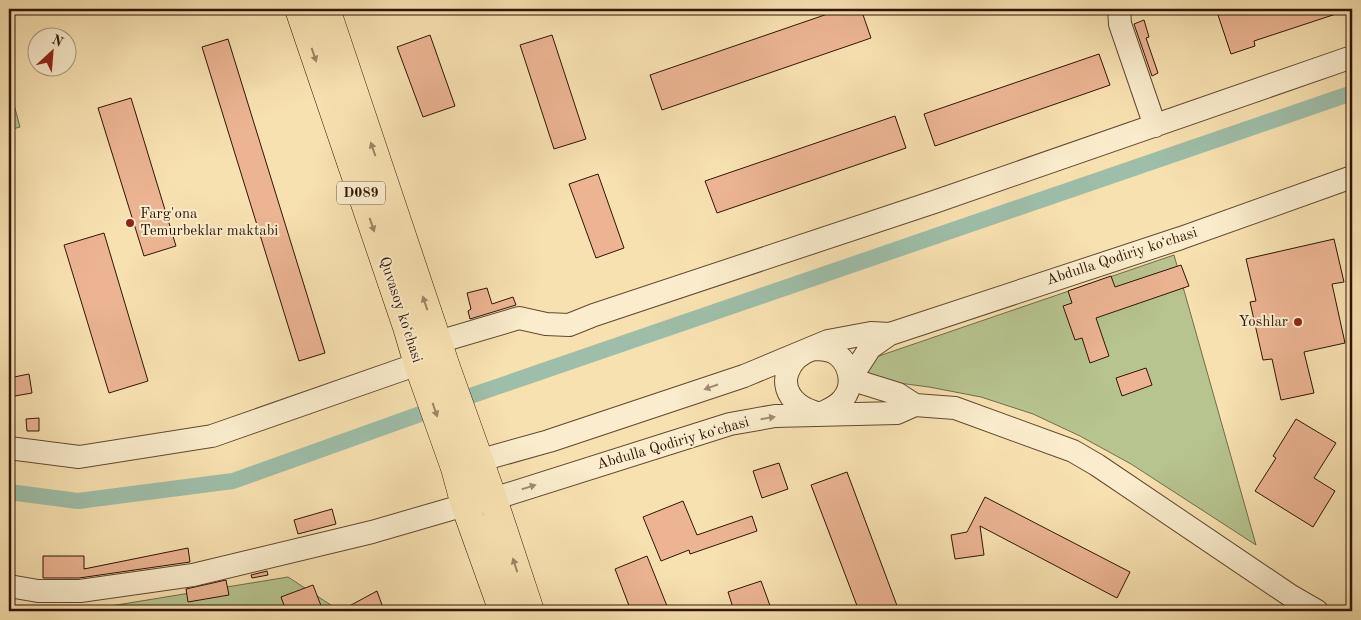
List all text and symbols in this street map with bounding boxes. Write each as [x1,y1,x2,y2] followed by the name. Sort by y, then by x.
[28,28,78,78] north arrow
[49,33,65,50] text: N
[311,48,319,63] one-way arrow
[369,141,377,156] one-way arrow
[337,182,385,204] road number: D089
[140,207,278,239] place label: Farg'ona Temurbeklar maktabi
[124,217,136,229] marker: Farg'ona Temurbeklar maktabi
[369,218,376,233] one-way arrow
[1045,225,1199,289] street label: Abdulla Qodiriy koʻchasi
[376,255,424,365] street label: Quvasoy koʻchasi
[421,295,429,310] one-way arrow
[1238,315,1288,330] place label: Yoshlar
[1292,316,1304,328] marker: Yoshlar
[703,383,718,391] one-way arrow
[431,403,439,418] one-way arrow
[761,413,777,421] one-way arrow
[595,415,751,473] street label: Abdulla Qodiriy koʻchasi
[521,483,536,491] one-way arrow
[511,557,519,572] one-way arrow

